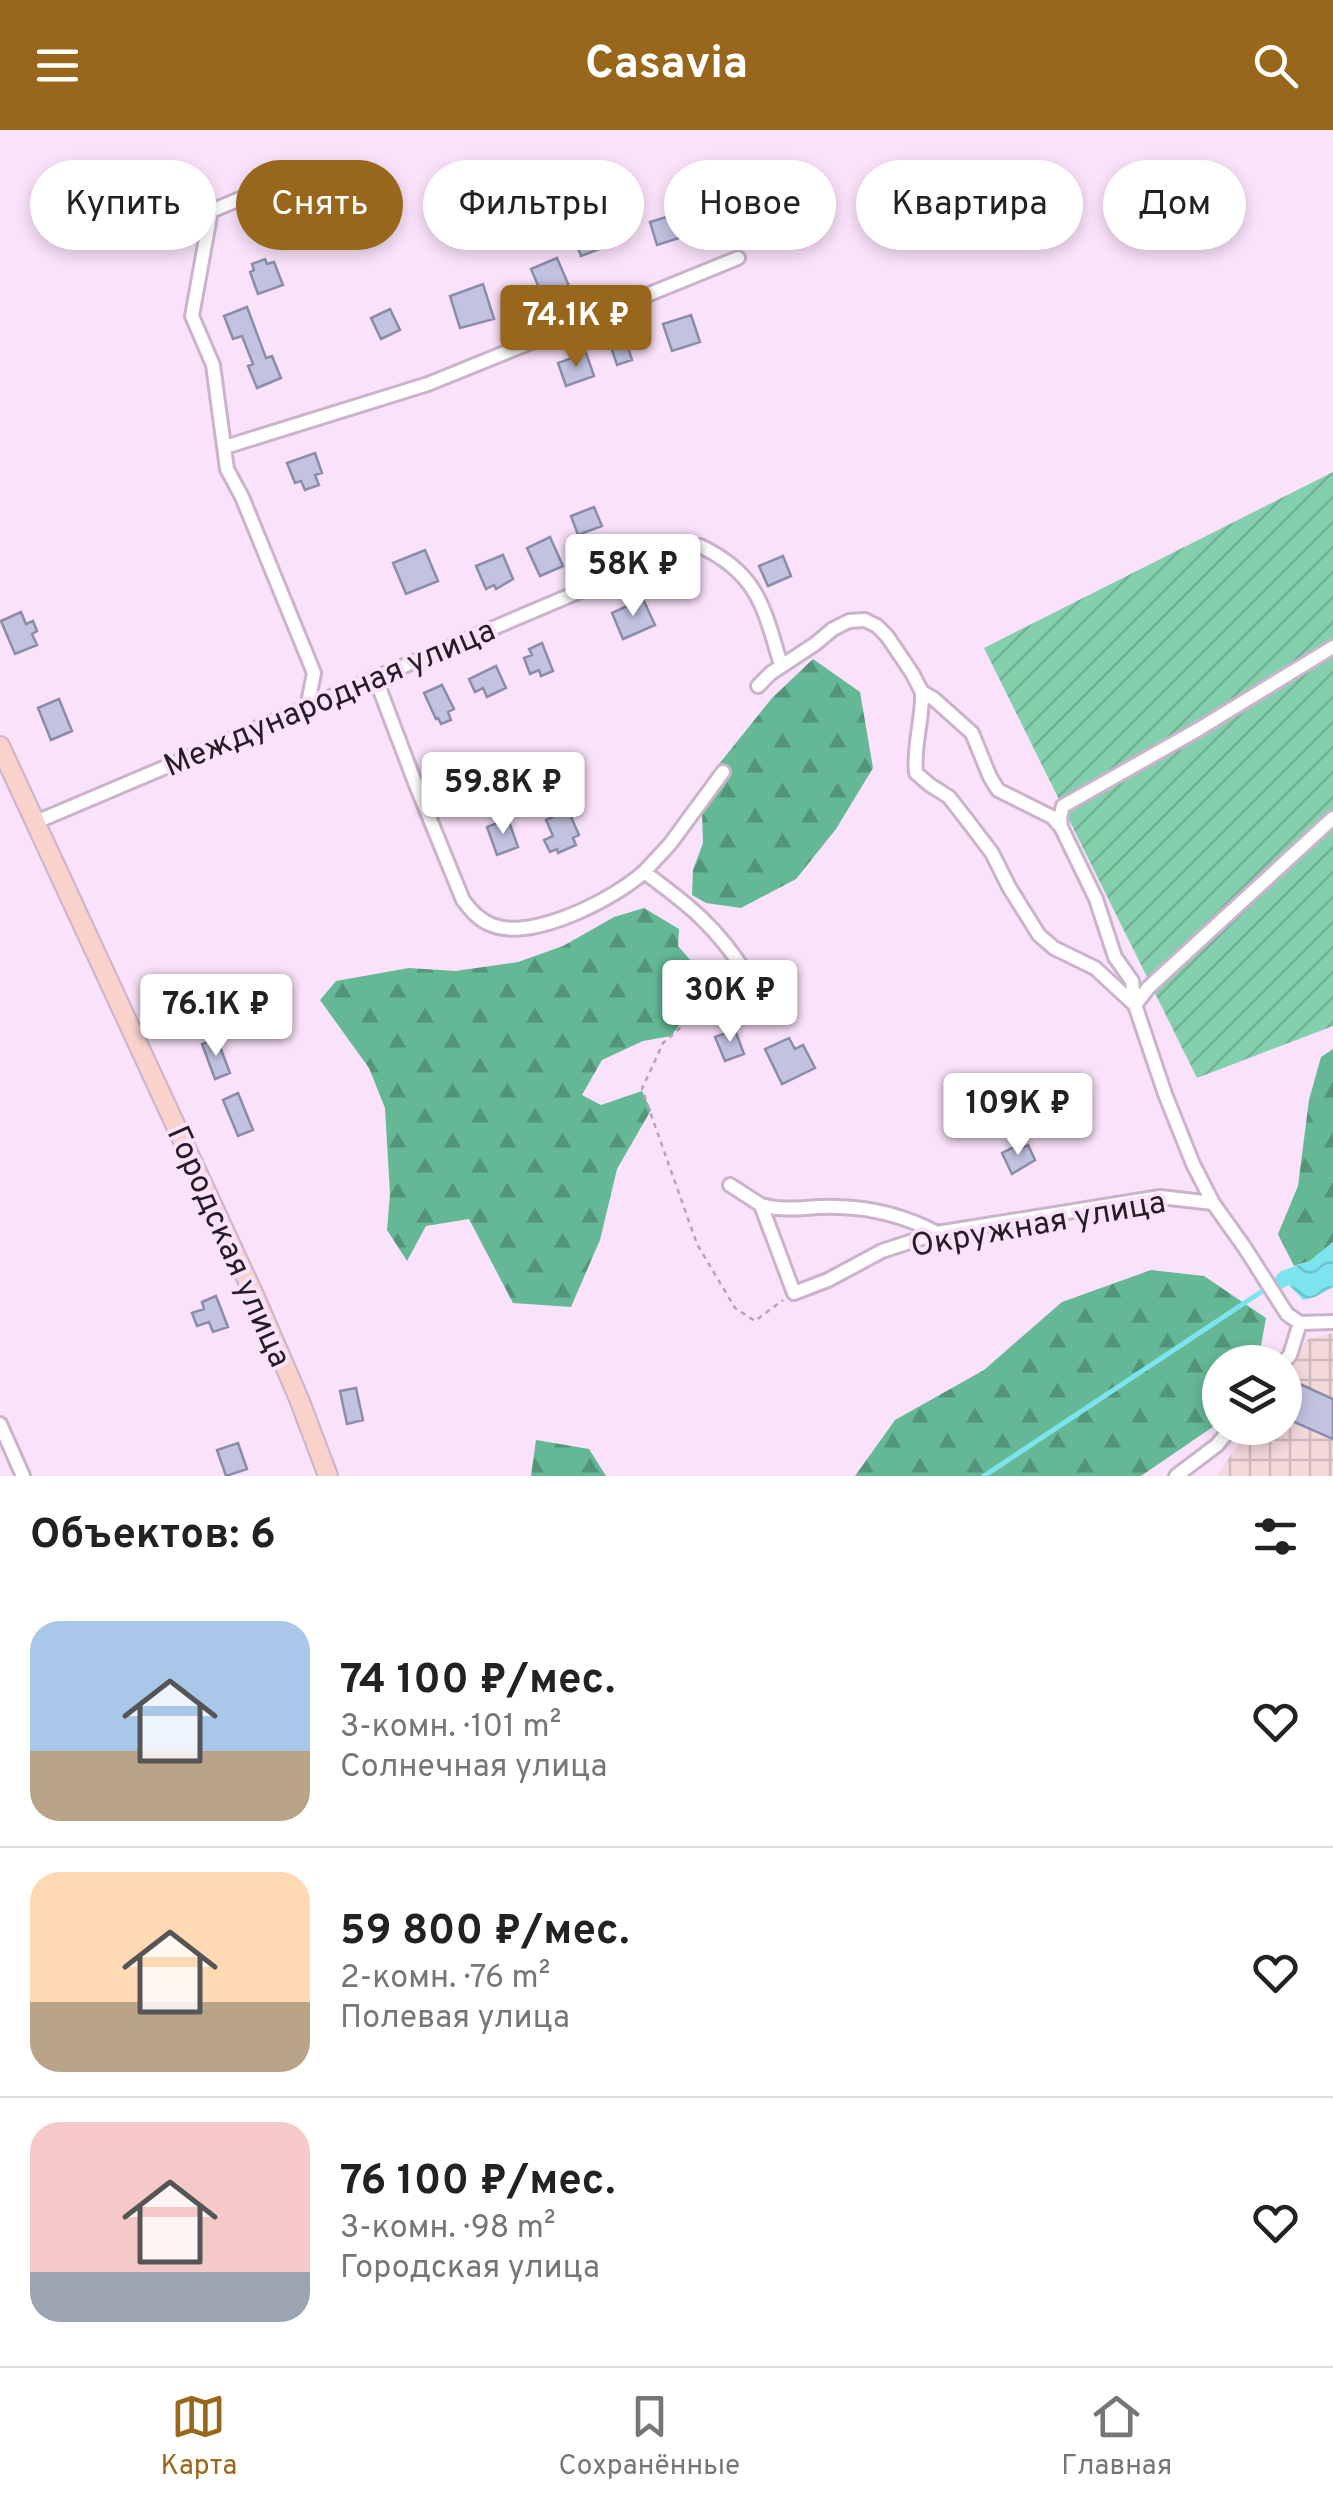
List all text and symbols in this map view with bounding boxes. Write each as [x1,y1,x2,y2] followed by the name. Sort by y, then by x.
[585,37,748,94] text: Casavia
[30,38,85,93] icon: menu
[1248,38,1303,93] icon: search
[30,160,216,250] chip: Купить
[236,160,403,250] chip: Снять
[423,160,644,250] chip: Фильтры
[664,160,836,250] chip: Новое
[856,160,1083,250] chip: Квартира
[1103,160,1246,250] chip: Дом
[484,285,668,370] pin: 74.1K ₽
[522,297,630,337] text: 74.1K ₽
[563,534,703,619] pin: 58K ₽
[587,546,679,586] text: 58K ₽
[158,612,502,788] street label: Международная улица
[411,752,595,837] pin: 59.8K ₽
[444,764,562,804] text: 59.8K ₽
[660,960,800,1045] pin: 30K ₽
[684,972,776,1012] text: 30K ₽
[124,974,308,1059] pin: 76.1K ₽
[162,986,270,1026] text: 76.1K ₽
[937,1073,1099,1158] pin: 109K ₽
[965,1085,1071,1125] text: 109K ₽
[156,1120,298,1374] street label: Городская улица
[908,1184,1169,1268] street label: Окружная улица
[1202,1345,1302,1445] map controls
[1202,1345,1302,1445] button: layers
[1248,1509,1303,1564] icon: filters
[30,1510,276,1563] text: Объектов: 6
[340,1655,615,1708] text: 74 100 ₽/мес.
[110,1661,230,1781] icon: home
[1248,1694,1303,1749] icon: heart
[340,1708,561,1748] text: 3-комн. · 101 m²
[340,1748,607,1788] text: Солнечная улица
[340,1906,630,1959] text: 59 800 ₽/мес.
[110,1912,230,2032] icon: home
[1248,1945,1303,2000] icon: heart
[340,1959,550,1999] text: 2-комн. · 76 m²
[340,1999,570,2039] text: Полевая улица
[340,2156,615,2209] text: 76 100 ₽/мес.
[110,2162,230,2282] icon: home
[1248,2195,1303,2250] icon: heart
[340,2209,556,2249] text: 3-комн. · 98 m²
[340,2249,600,2289] text: Городская улица
[161,2389,237,2485] tab: Карта
[559,2389,740,2485] tab: Сохранённые
[1061,2389,1172,2485] tab: Главная

